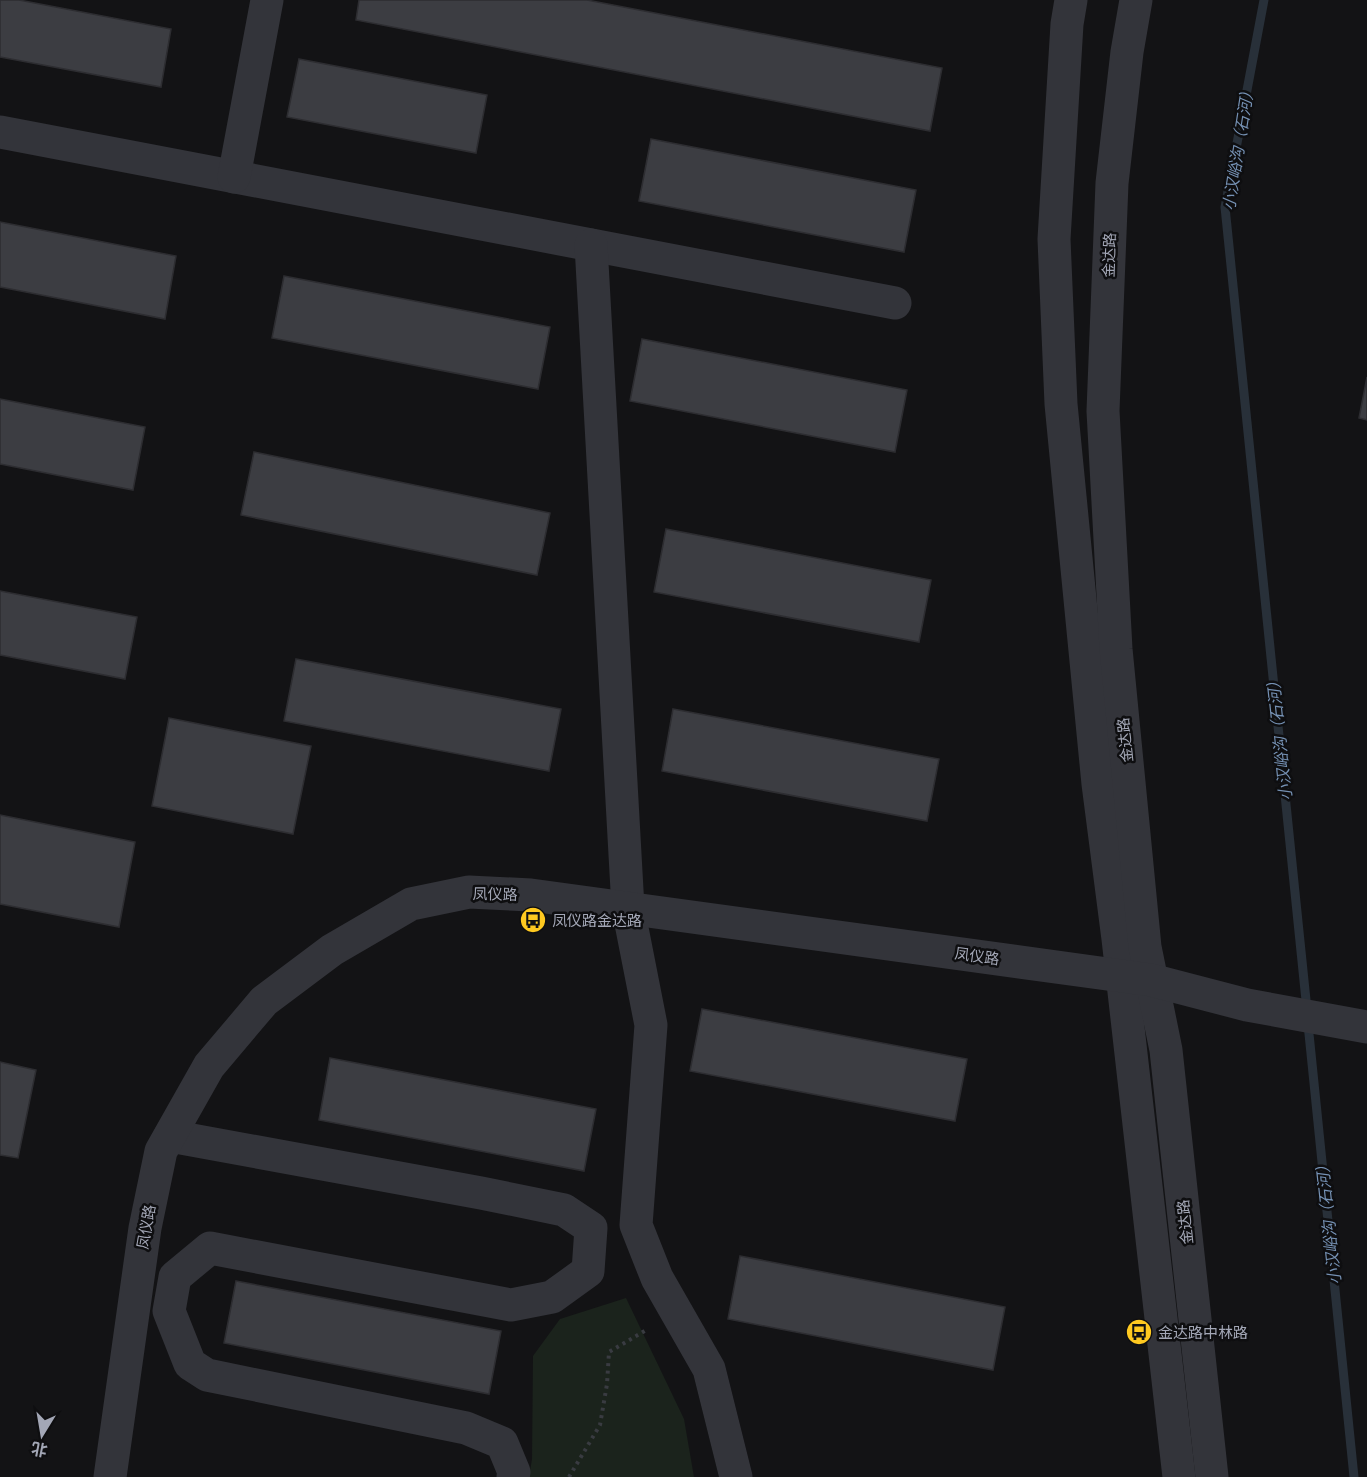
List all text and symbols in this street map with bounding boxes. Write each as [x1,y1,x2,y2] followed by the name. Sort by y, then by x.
[1217,82,1259,212] water label: 小汉峪沟（石河）
[1098,232,1120,278] street label: 金达路
[1261,672,1297,802] water label: 小汉峪沟（石河）
[1112,717,1138,763] street label: 金达路
[472,883,518,905] street label: 凤仪路
[518,905,548,935] bus stop icon: 凤仪路金达路
[552,910,642,931] place label: 凤仪路金达路
[953,942,1001,970] street label: 凤仪路
[1310,1156,1346,1286] water label: 小汉峪沟（石河）
[1172,1199,1198,1245] street label: 金达路
[132,1203,160,1251] street label: 凤仪路
[1124,1317,1154,1347] bus stop icon: 金达路中林路
[1158,1322,1248,1343] place label: 金达路中林路
[12,1405,72,1465] north arrow
[29,1437,49,1462] text: 北

